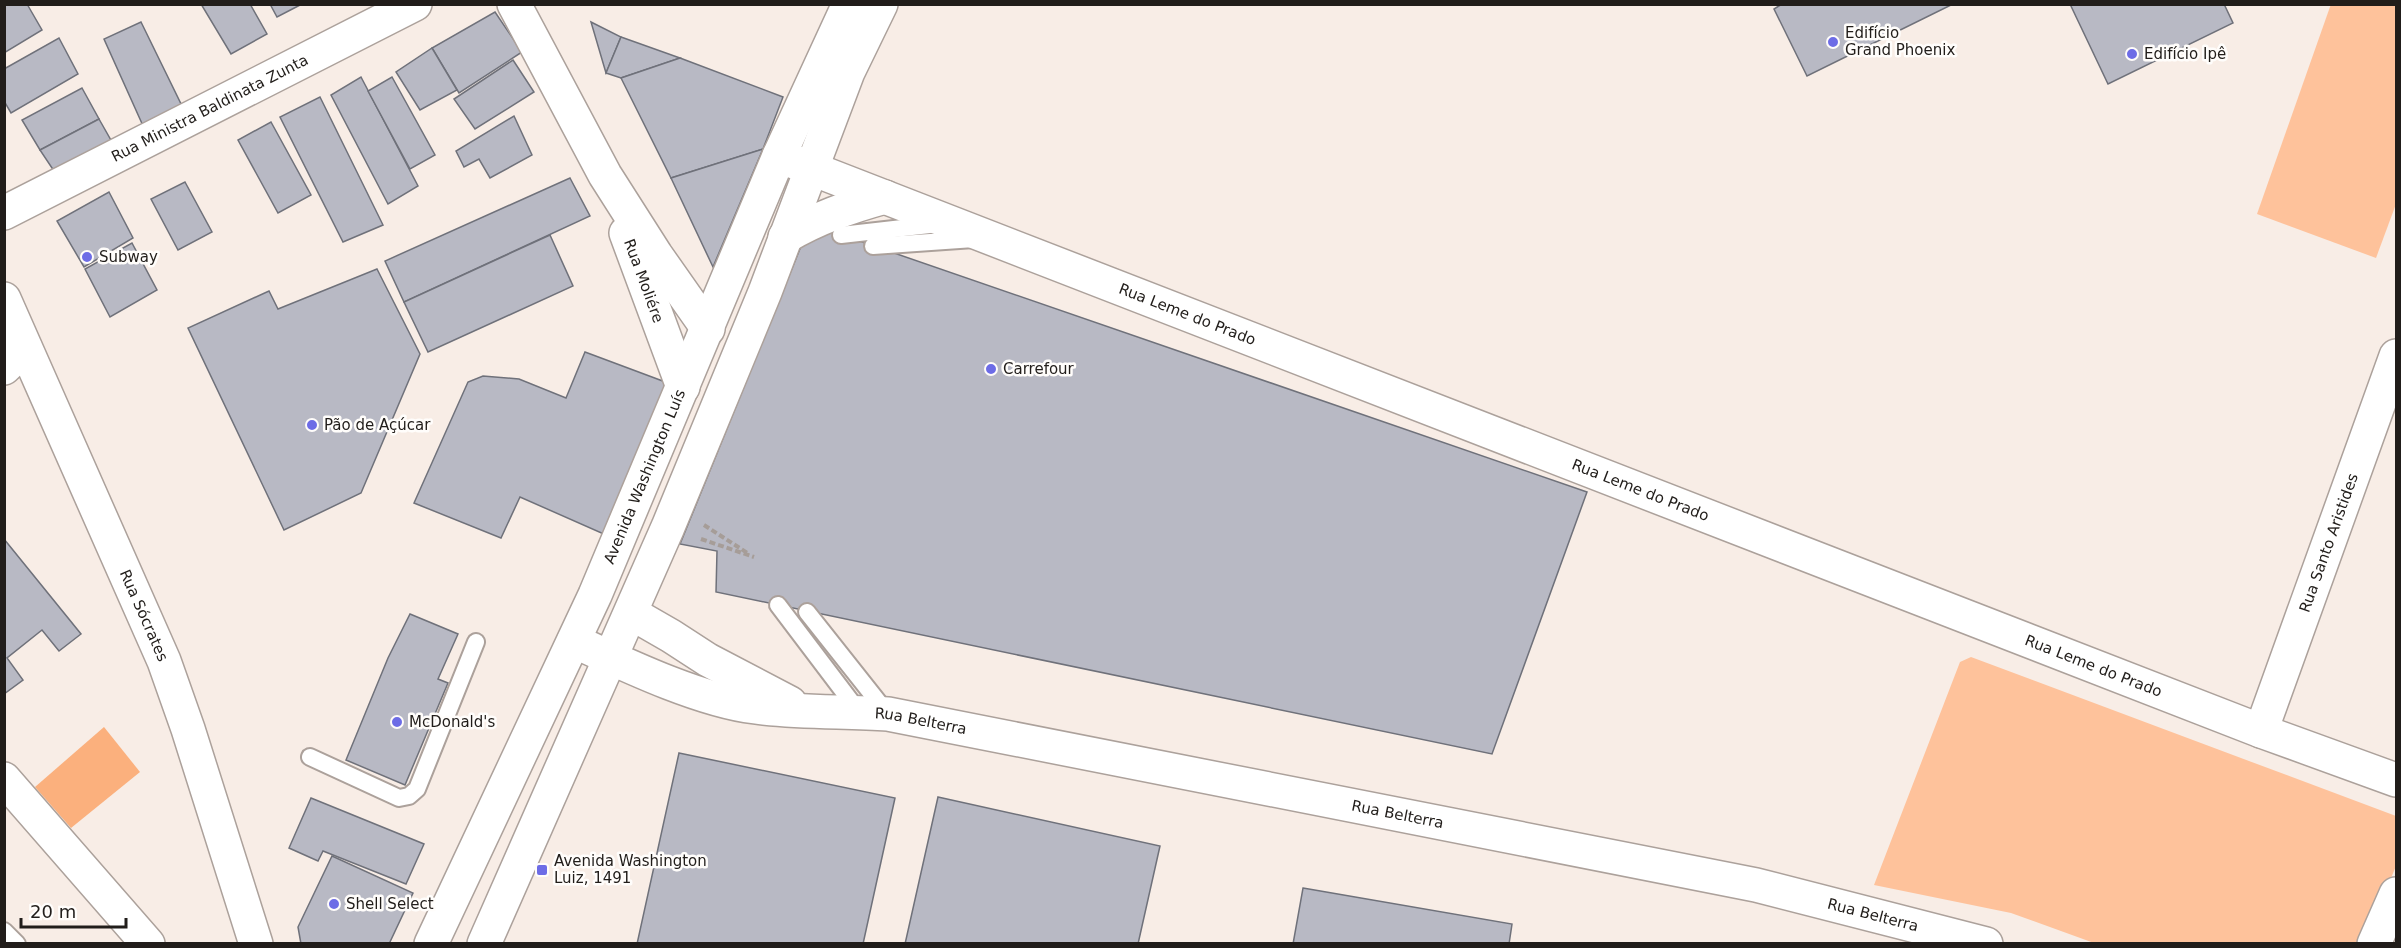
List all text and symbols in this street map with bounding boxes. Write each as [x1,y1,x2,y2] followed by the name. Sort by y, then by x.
[1845,24,1955,59] place label: Edifício Grand Phoenix
[1826,35,1840,49] marker: Edifício Grand Phoenix
[2144,45,2226,63] place label: Edifício Ipê
[2125,47,2139,61] marker: Edifício Ipê
[109,51,311,166] street label: Rua Ministra Baldinata Zunta
[620,236,667,325] street label: Rua Moliére
[99,248,158,266] place label: Subway
[80,250,94,264] marker: Subway
[1116,280,1258,349] street label: Rua Leme do Prado
[1003,360,1075,378] place label: Carrefour
[984,362,998,376] marker: Carrefour
[600,387,689,566] street label: Avenida Washington Luís
[324,416,431,434] place label: Pão de Açúcar
[305,418,319,432] marker: Pão de Açúcar
[1569,456,1712,525] street label: Rua Leme do Prado
[2295,471,2362,615] street label: Rua Santo Aristides
[116,567,172,664] street label: Rua Sócrates
[2022,631,2165,701] street label: Rua Leme do Prado
[874,704,968,738] street label: Rua Belterra
[409,713,495,731] place label: McDonald's
[390,715,404,729] marker: McDonald's
[1350,797,1445,832] street label: Rua Belterra
[554,852,707,887] place label: Avenida Washington Luiz, 1491
[535,863,549,877] marker: Avenida Washington Luiz, 1491
[21,891,126,929] scale bar
[346,895,434,913] place label: Shell Select
[1826,895,1920,935] street label: Rua Belterra
[327,897,341,911] marker: Shell Select
[30,901,76,922] text: 20 m

